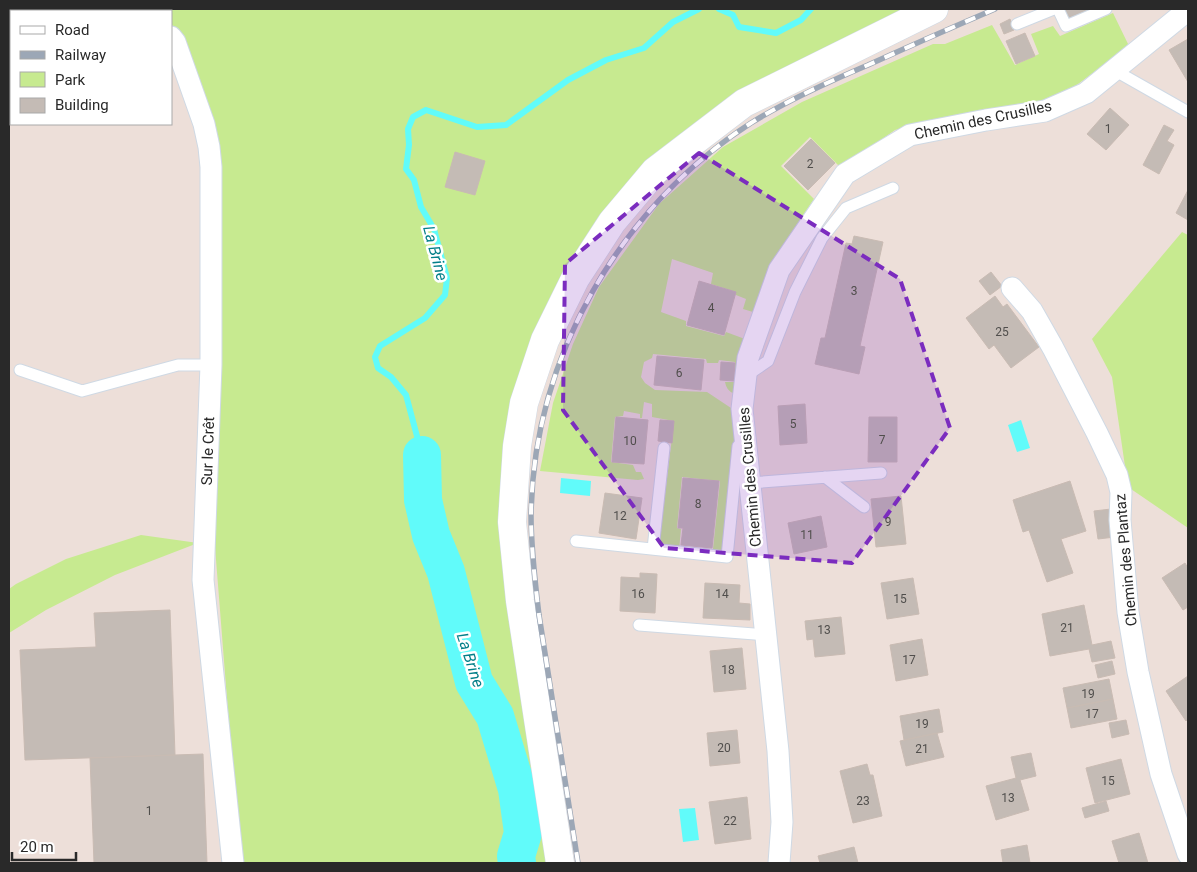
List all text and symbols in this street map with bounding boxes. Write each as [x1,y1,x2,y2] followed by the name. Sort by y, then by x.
[10,10,172,125] legend
[55,21,89,39] text: Road
[55,46,106,64] text: Railway
[55,71,86,89] text: Park
[55,96,109,114] text: Building
[913,97,1053,143] street label: Chemin des Crusilles
[1105,122,1111,136] house number: 1
[807,157,814,171] house number: 2
[419,224,452,283] water label: La Brine
[851,284,857,298] house number: 3
[708,301,715,315] house number: 4
[995,325,1009,339] house number: 25
[676,366,683,380] house number: 6
[735,406,765,548] street label: Chemin des Crusilles
[198,416,218,486] street label: Sur le Crêt
[790,417,797,431] house number: 5
[879,433,886,447] house number: 7
[623,434,637,448] house number: 10
[1111,493,1141,627] street label: Chemin des Plantaz
[695,497,702,511] house number: 8
[613,509,627,523] house number: 12
[885,515,891,529] house number: 9
[800,528,814,542] house number: 11
[631,587,645,601] house number: 16
[715,587,729,601] house number: 14
[893,592,907,606] house number: 15
[1060,621,1074,635] house number: 21
[817,623,831,637] house number: 13
[453,630,488,690] water label: La Brine
[902,653,916,667] house number: 17
[721,663,735,677] house number: 18
[1081,687,1095,701] house number: 19
[1085,707,1099,721] house number: 17
[915,717,929,731] house number: 19
[717,741,731,755] house number: 20
[915,742,929,756] house number: 21
[1101,774,1115,788] house number: 15
[1001,791,1015,805] house number: 13
[856,794,870,808] house number: 23
[146,804,152,818] house number: 1
[723,814,737,828] house number: 22
[12,830,76,862] scale bar
[20,838,54,856] text: 20 m

